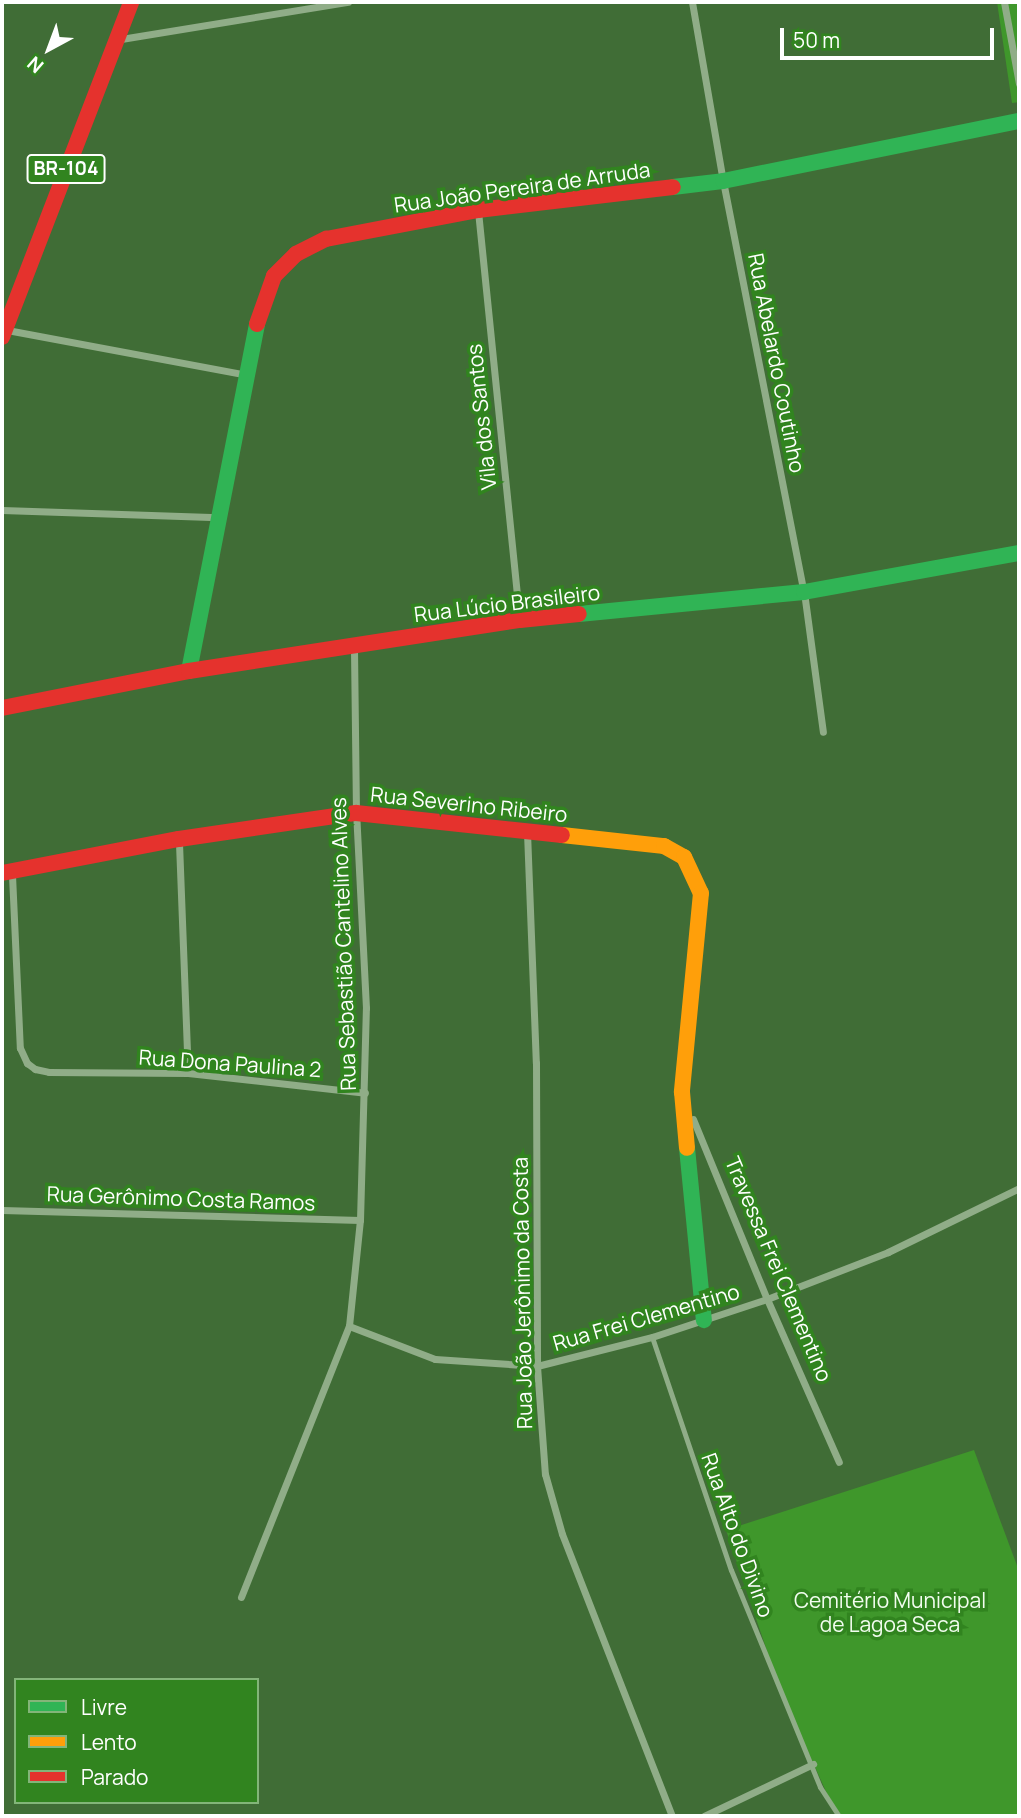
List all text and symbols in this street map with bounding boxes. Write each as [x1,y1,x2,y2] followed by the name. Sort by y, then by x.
[14,14,84,84] north arrow
[783,14,996,58] scale bar
[793,26,840,54] text: 50 m
[22,51,49,79] text: N
[26,154,106,184] road number: BR-104
[392,157,652,217] street label: Rua João Pereira de Arruda
[743,251,811,475] street label: Rua Abelardo Coutinho
[461,343,501,491] street label: Vila dos Santos
[413,579,601,627] street label: Rua Lúcio Brasileiro
[369,781,569,827] street label: Rua Severino Ribeiro
[325,797,361,1091] street label: Rua Sebastião Cantelino Alves
[138,1044,322,1082] street label: Rua Dona Paulina 2
[720,1153,838,1385] street label: Travessa Frei Clementino
[507,1157,537,1429] street label: Rua João Jerônimo da Costa
[46,1181,316,1215] street label: Rua Gerônimo Costa Ramos
[550,1278,742,1356] street label: Rua Frei Clementino
[697,1449,779,1621] street label: Rua Alto do Divino
[794,1587,986,1637] park label: Cemitério Municipal de Lagoa Seca
[14,1678,259,1804] legend
[81,1693,127,1721] text: Livre
[81,1728,137,1756] text: Lento
[81,1763,149,1791] text: Parado

